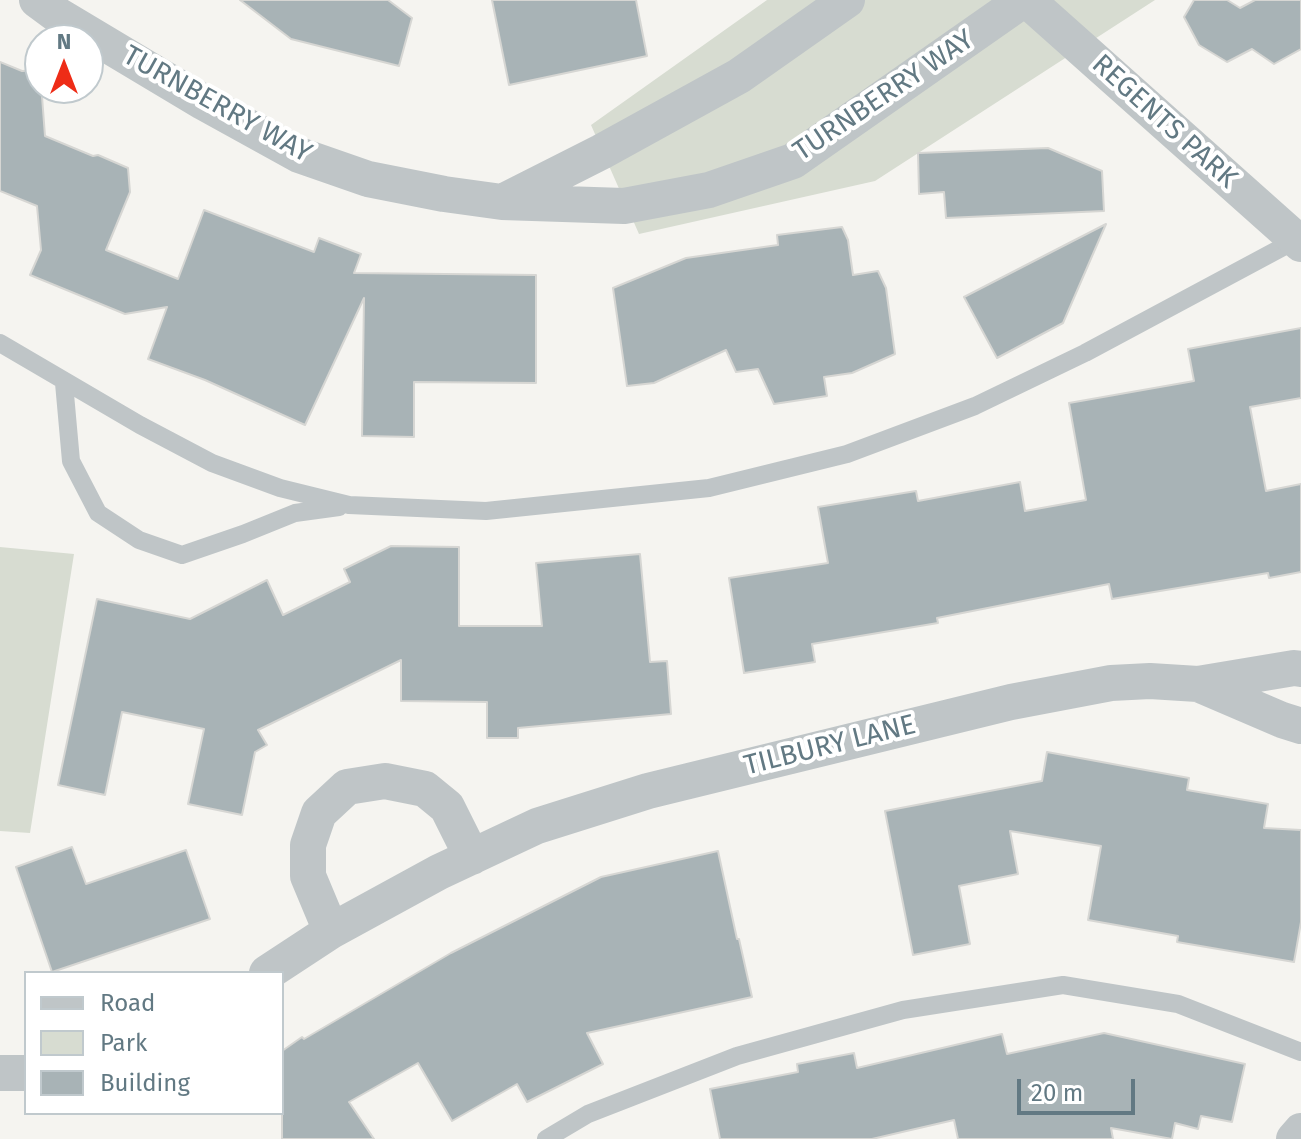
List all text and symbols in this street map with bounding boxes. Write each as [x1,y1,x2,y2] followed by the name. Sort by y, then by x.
[787,23,981,169] street label: TURNBERRY WAY
[24,24,104,104] north arrow
[57,28,71,55] text: N
[117,39,317,171] street label: TURNBERRY WAY
[1084,48,1244,196] street label: REGENTS PARK
[741,708,919,784] street label: TILBURY LANE
[24,971,284,1115] legend
[100,989,155,1017] text: Road
[100,1029,147,1057] text: Park
[1021,1063,1139,1113] scale bar
[100,1069,190,1097] text: Building
[1031,1079,1083,1107] text: 20 m

